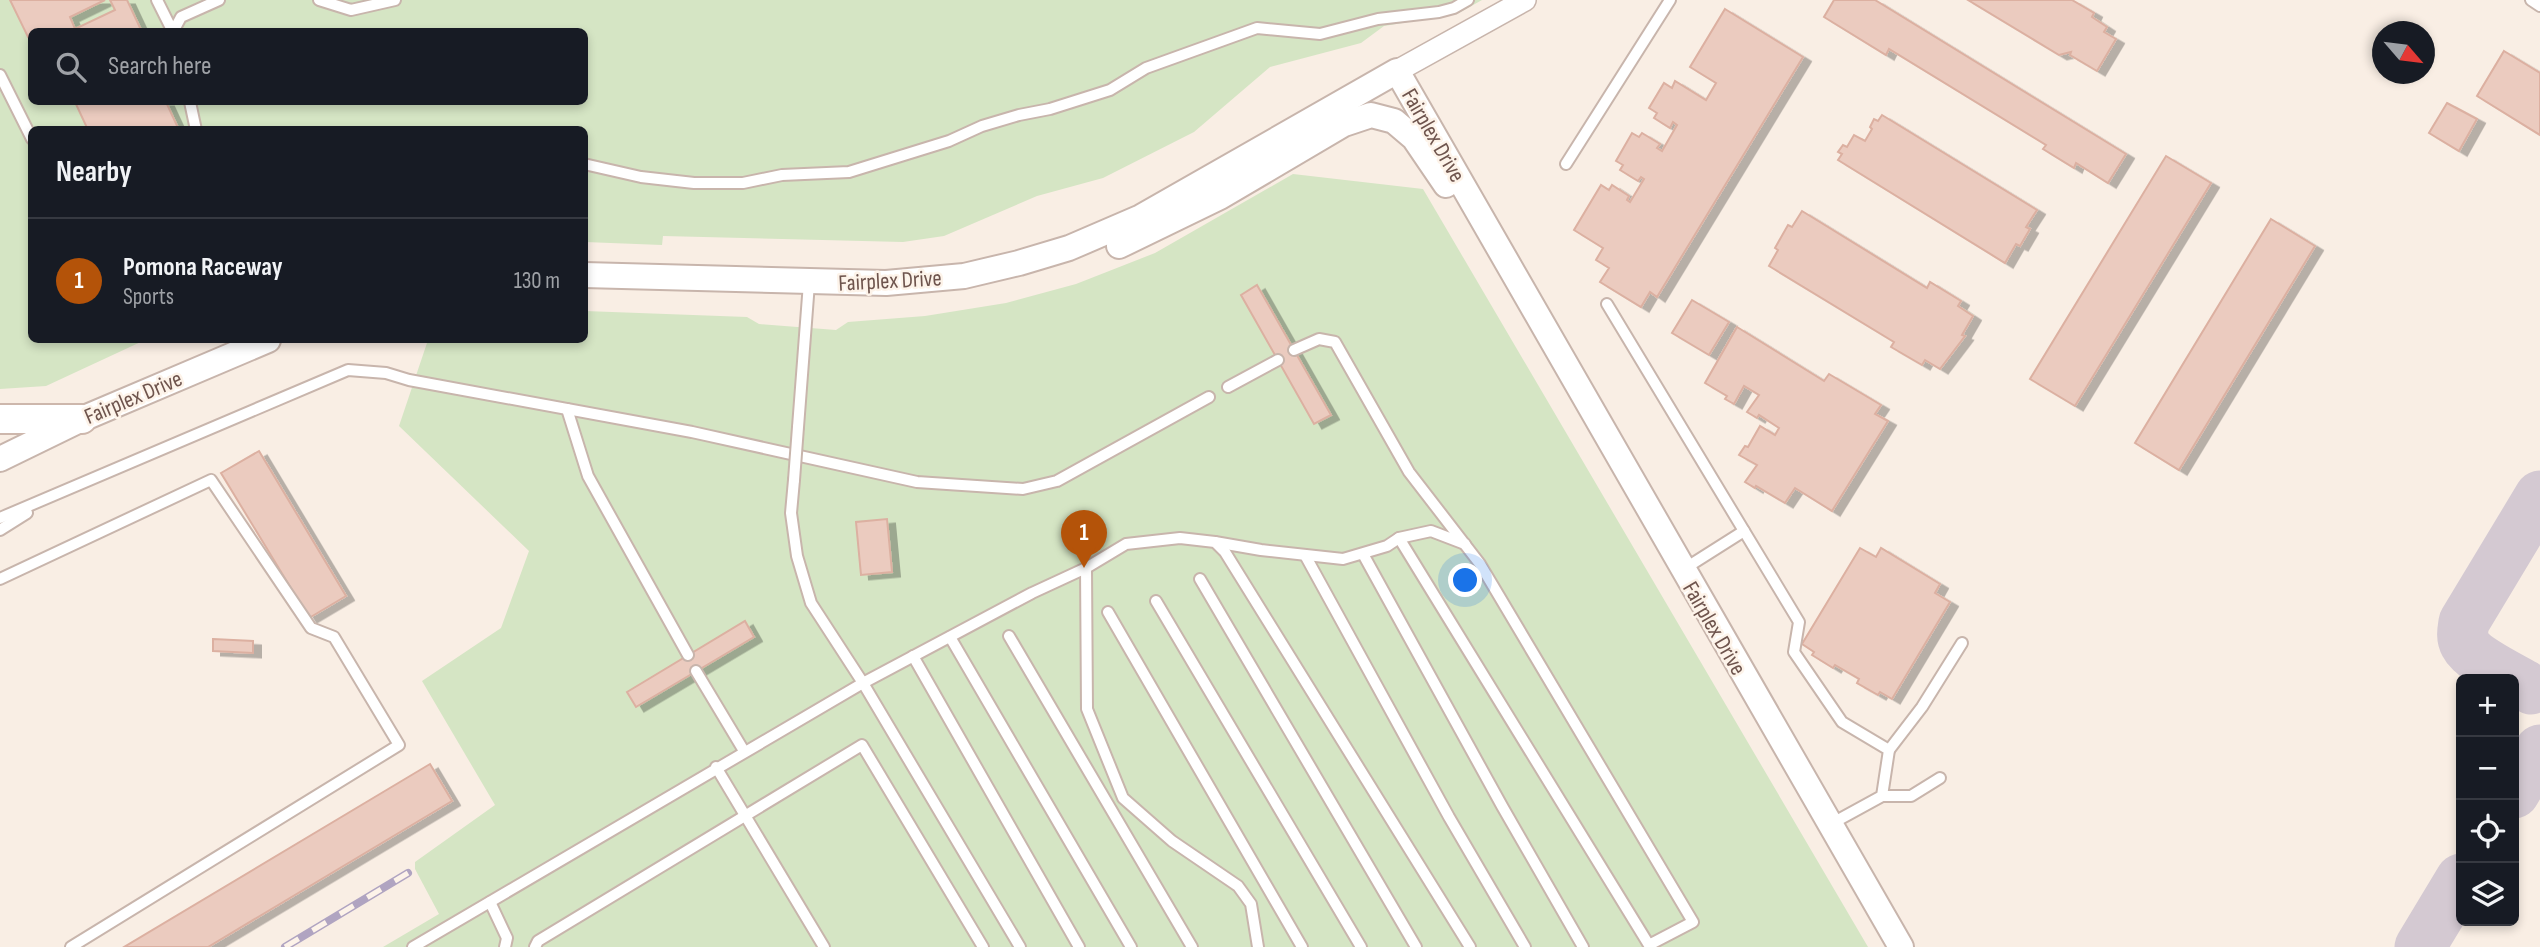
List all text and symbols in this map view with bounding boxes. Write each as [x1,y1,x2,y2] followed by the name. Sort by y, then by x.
[2372,21,2435,84] north arrow
[28,28,588,105] search box
[52,48,90,86] icon: search
[108,51,211,82] text: Search here
[1395,84,1471,187] street label: Fairplex Drive
[56,154,132,190] text: Nearby
[123,252,283,283] text: Pomona Raceway
[838,264,942,298] street label: Fairplex Drive
[74,267,84,295] text: 1
[514,267,560,295] text: 130 m
[123,283,174,311] text: Sports
[80,365,186,431] street label: Fairplex Drive
[1061,510,1107,568] pin: 1
[1448,563,1482,597] your location
[1676,577,1752,680] street label: Fairplex Drive
[2456,674,2519,926] map controls
[2456,674,2519,737] button: +
[2456,737,2519,800] button: −
[2456,800,2519,863] button: locate
[2456,863,2519,926] button: layers

